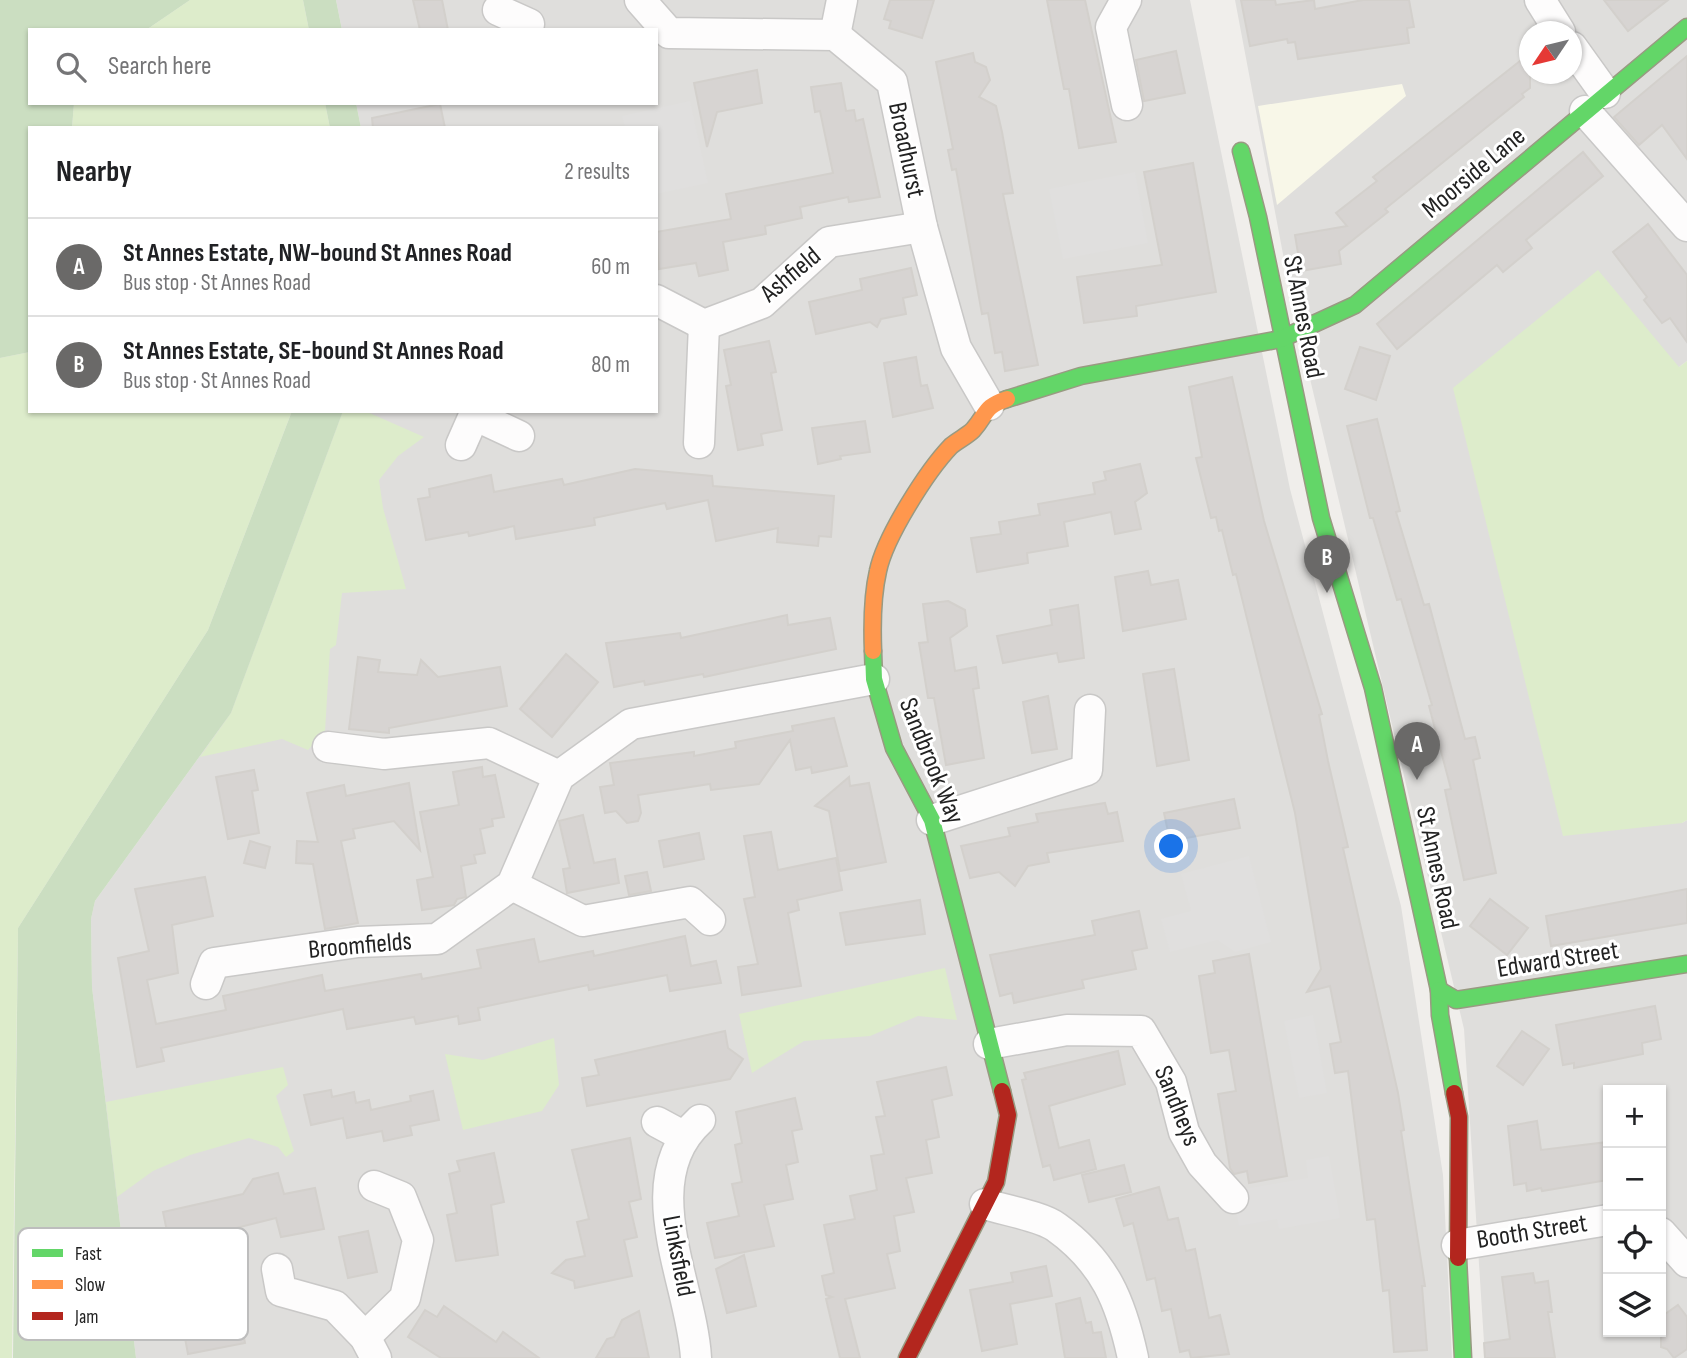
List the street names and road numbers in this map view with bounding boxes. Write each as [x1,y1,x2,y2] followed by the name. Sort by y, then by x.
[881,100,931,201] street label: Broadhurst
[1416,121,1532,225] street label: Moorside Lane
[754,241,827,310] street label: Ashfield
[1276,253,1330,381] street label: St Annes Road
[892,694,970,828] street label: Sandbrook Way
[1409,804,1465,932] street label: St Annes Road
[307,926,413,966] street label: Broomfields
[1495,935,1621,985] street label: Edward Street
[1147,1061,1207,1151] street label: Sandheys
[1475,1208,1589,1256] street label: Booth Street
[655,1213,701,1299] street label: Linksfield

